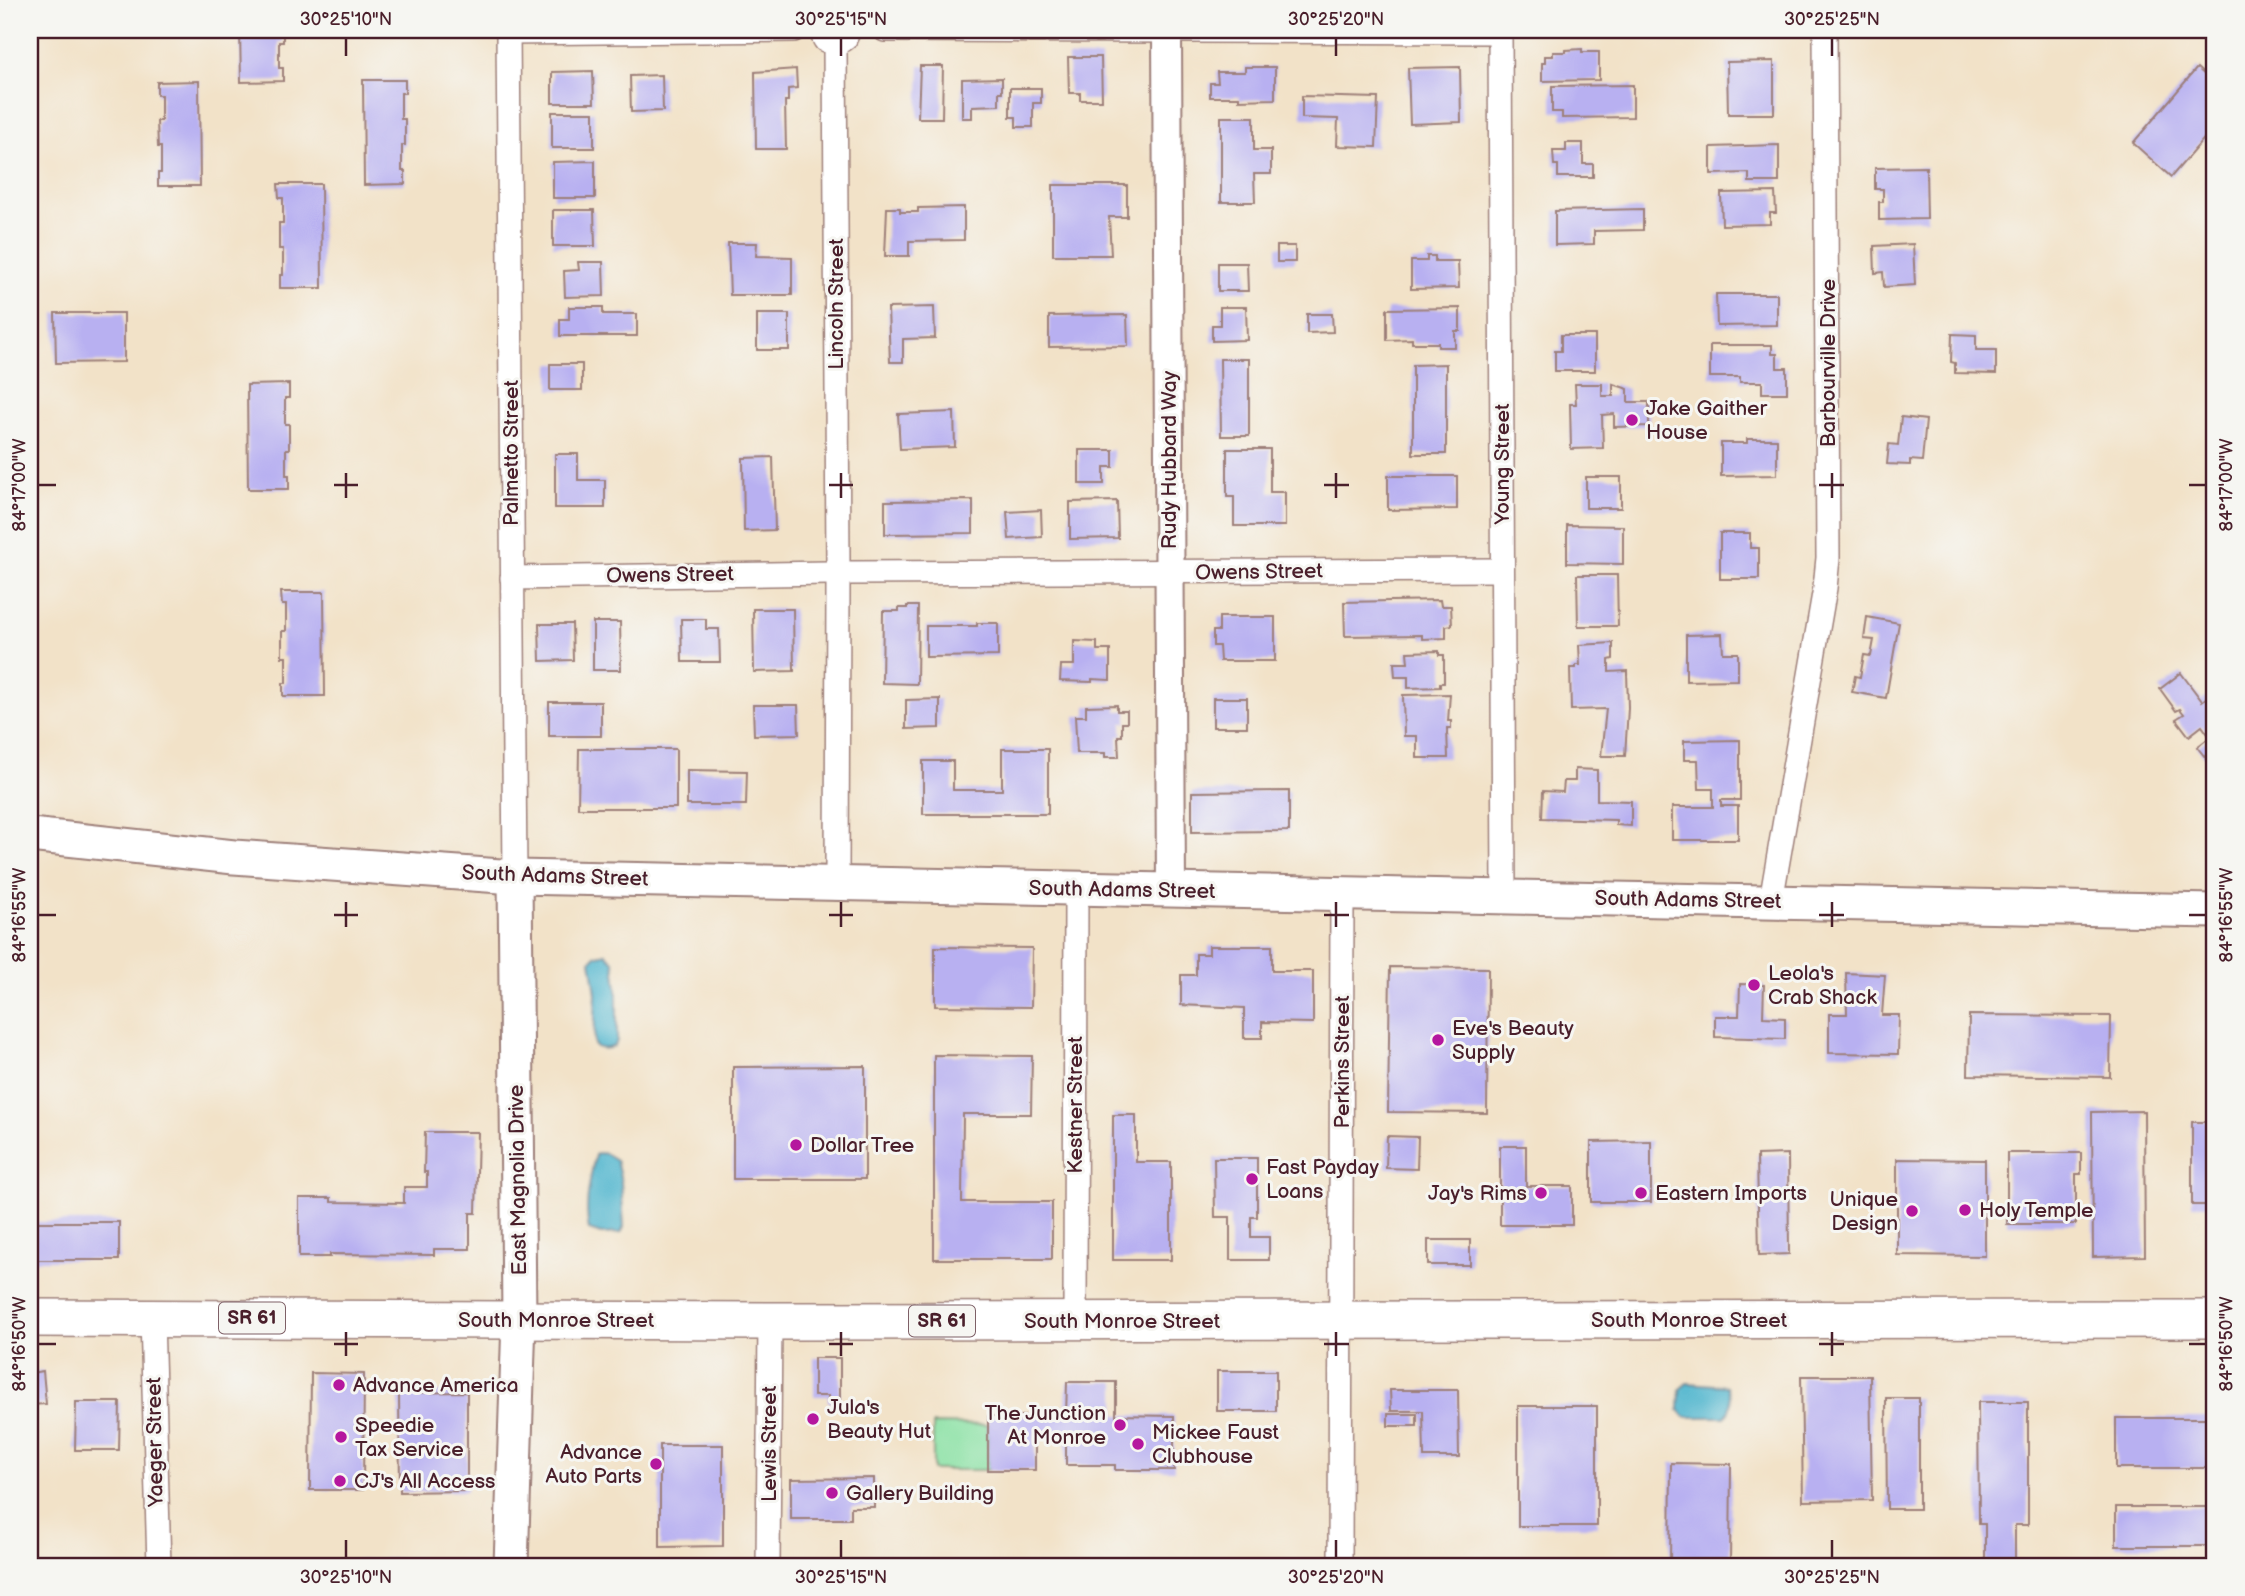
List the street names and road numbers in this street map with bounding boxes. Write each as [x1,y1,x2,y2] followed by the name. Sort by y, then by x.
[824,238,849,370] street label: Lincoln Street
[1816,279,1841,447] street label: Barbourville Drive
[1157,370,1182,549] street label: Rudy Hubbard Way
[499,380,524,526] street label: Palmetto Street
[1490,403,1515,525] street label: Young Street
[1195,558,1324,586] street label: Owens Street
[606,561,735,589] street label: Owens Street
[461,860,649,892] street label: South Adams Street
[1028,876,1216,904] street label: South Adams Street
[1594,886,1782,914] street label: South Adams Street
[1330,995,1355,1128] street label: Perkins Street
[1063,1036,1088,1174] street label: Kestner Street
[504,1084,532,1276] street label: East Magnolia Drive
[219,1302,285,1334] road number: SR 61
[909,1306,975,1336] road number: SR 61
[458,1308,655,1333] street label: South Monroe Street
[1591,1308,1788,1333] street label: South Monroe Street
[1024,1309,1221,1334] street label: South Monroe Street
[141,1376,169,1508] street label: Yaeger Street
[757,1385,782,1502] street label: Lewis Street

